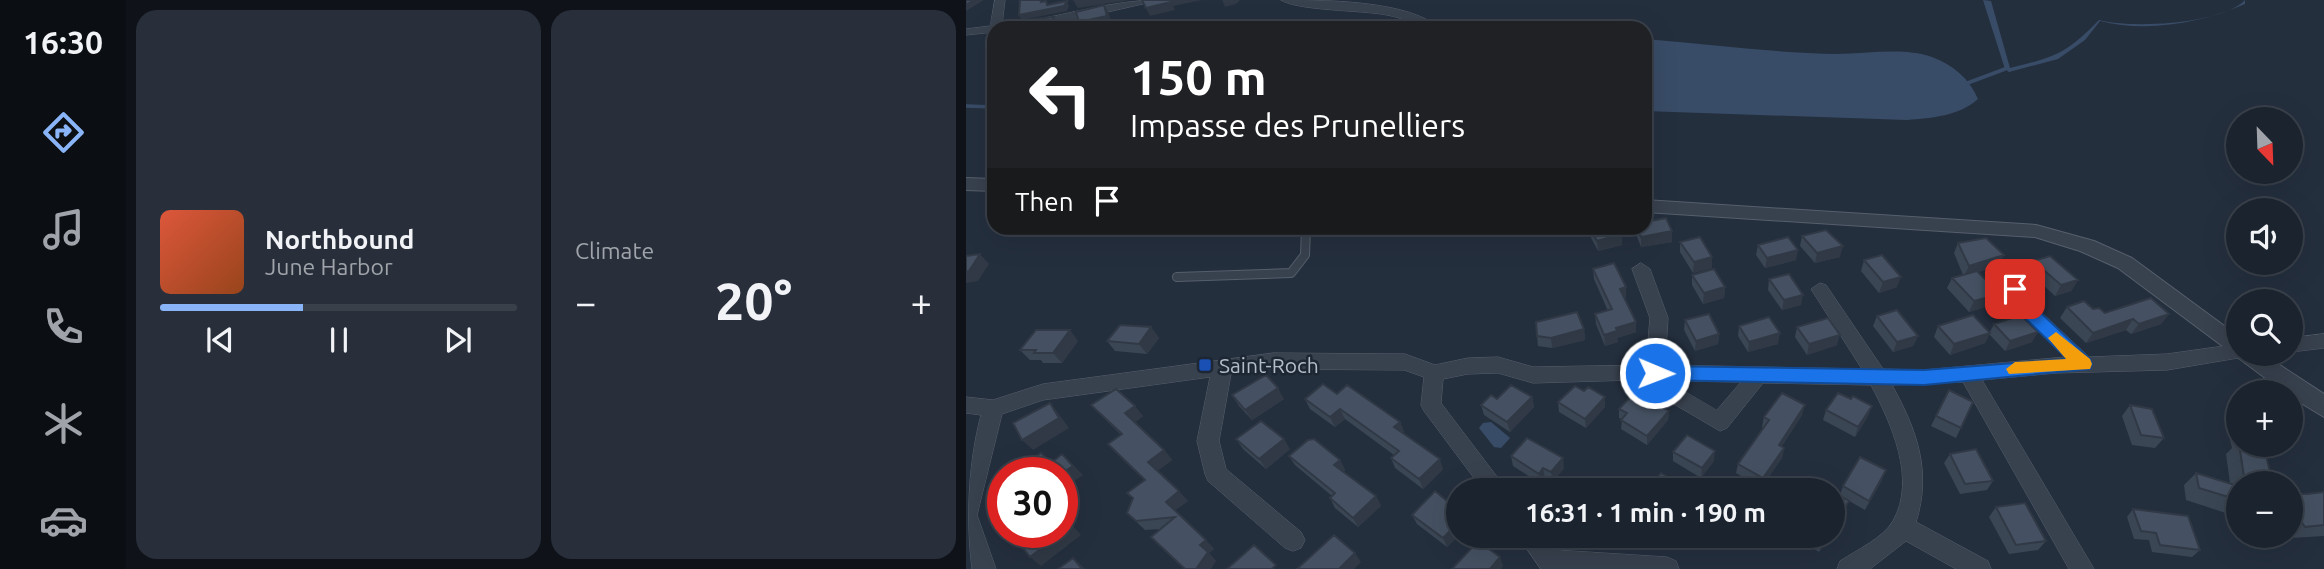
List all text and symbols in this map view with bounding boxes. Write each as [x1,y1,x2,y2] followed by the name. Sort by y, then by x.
[23,24,103,60] text: 16:30
[1015,49,1106,140] icon: left
[1130,49,1267,104] text: 150 m
[1130,107,1465,143] text: Impasse des Prunelliers
[2226,107,2303,184] north arrow
[2226,107,2303,548] map controls
[39,108,88,157] icon: directions
[1088,182,1126,220] icon: arrive
[1015,187,1074,216] text: Then
[2226,198,2303,275] button: sound
[39,205,88,254] icon: music
[265,225,414,254] text: Northbound
[575,238,654,263] text: Climate
[265,254,393,279] text: June Harbor
[1985,259,2045,319] pin
[1996,270,2034,308] icon: arrive
[715,272,792,330] text: 20°
[575,281,596,323] text: −
[911,281,932,323] text: +
[2226,289,2303,366] button: search
[39,302,88,351] icon: phone
[201,321,239,359] icon: previous
[320,321,358,359] icon: pause
[439,321,477,359] icon: next
[1618,336,1692,410] position arrow
[1219,353,1319,377] place label: Saint-Roch
[1197,357,1213,373] marker: Saint-Roch
[2226,380,2303,457] button: +
[39,399,88,448] icon: climate
[987,457,1078,548] speed limit sign: 30
[2226,471,2303,548] button: −
[39,496,88,545] icon: car
[1525,498,1766,527] text: 16:31 · 1 min · 190 m

